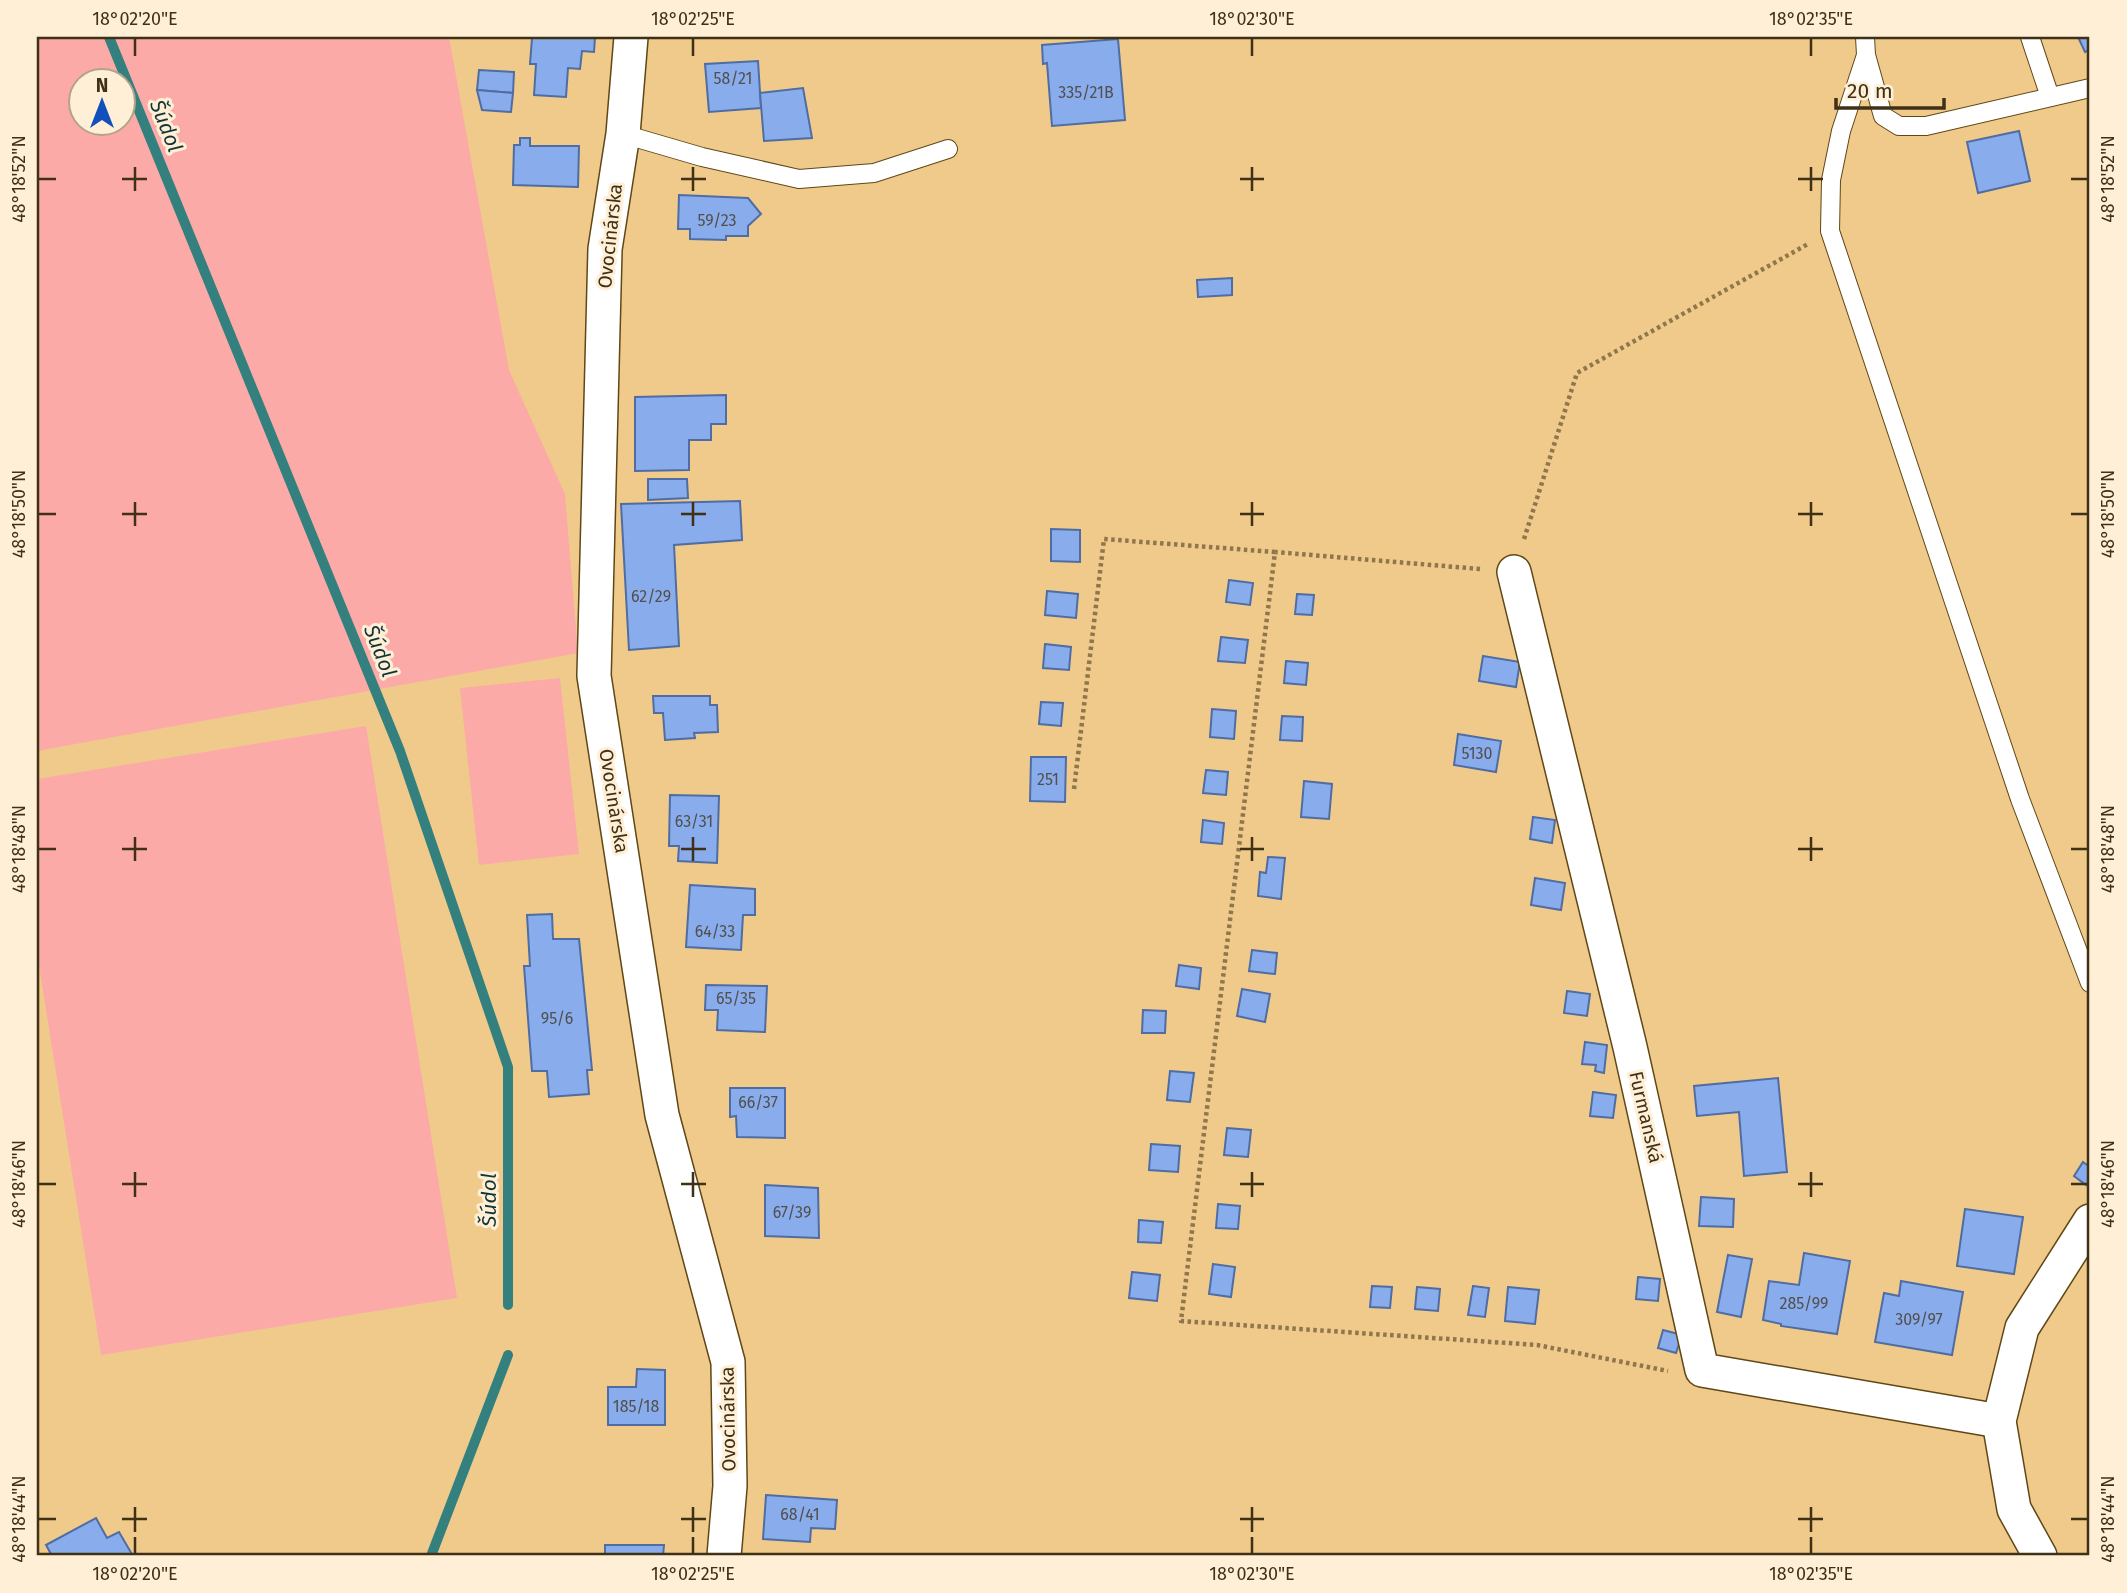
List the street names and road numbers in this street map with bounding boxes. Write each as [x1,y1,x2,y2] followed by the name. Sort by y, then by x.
[593,183,627,289] street label: Ovocinárska
[594,747,634,855] street label: Ovocinárska
[1624,1069,1668,1165] street label: Furmanská
[716,1366,740,1472] street label: Ovocinárska

